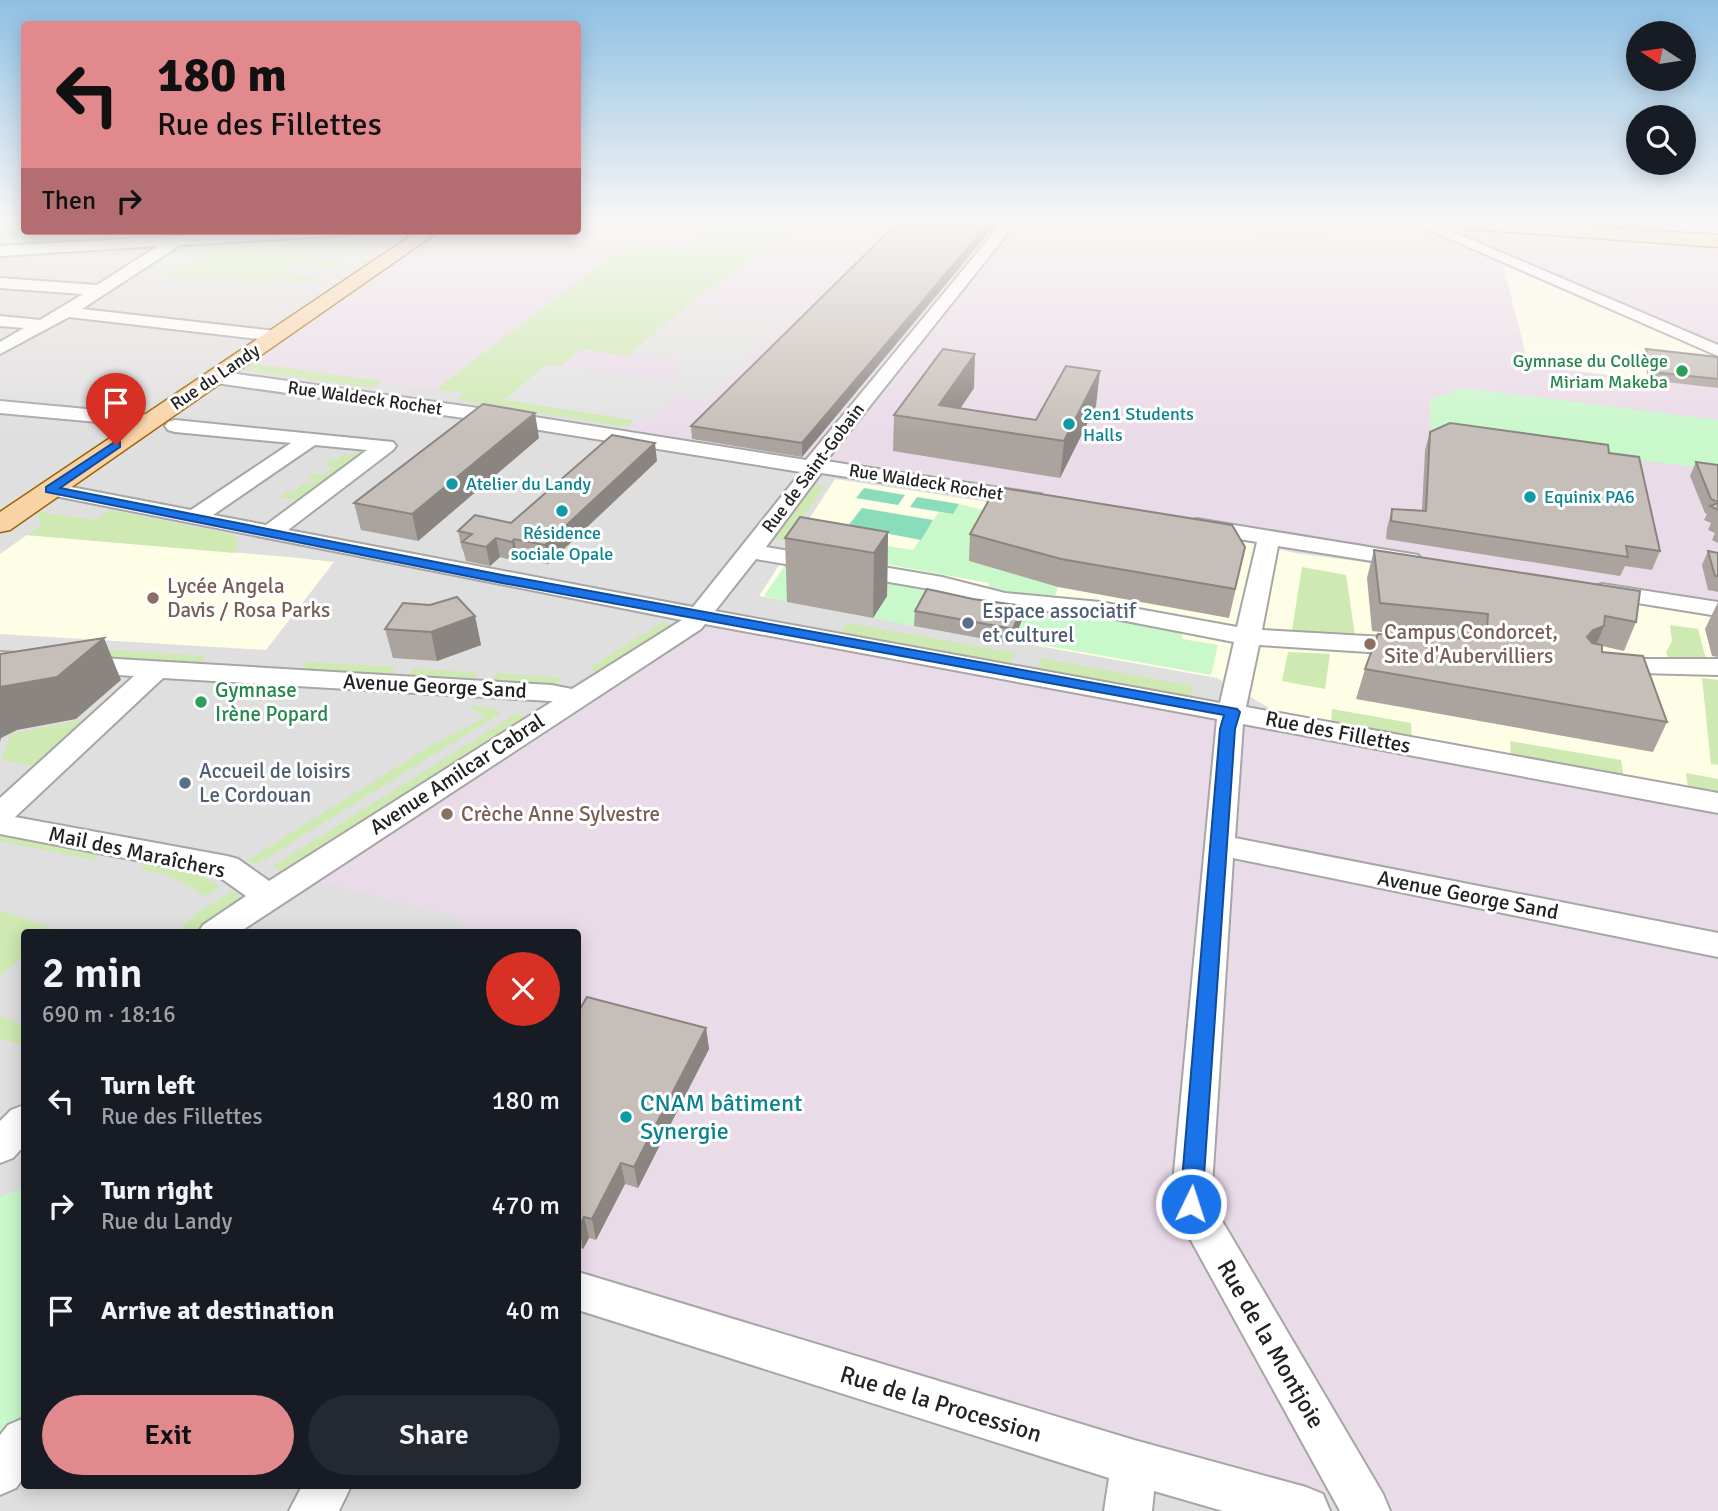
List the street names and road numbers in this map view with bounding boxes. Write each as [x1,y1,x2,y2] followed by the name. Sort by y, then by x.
[166,339,264,415] street label: Rue du Landy
[286,376,444,420] street label: Rue Waldeck Rochet
[757,399,869,537] street label: Rue de Saint-Gobain
[847,459,1005,505] street label: Rue Waldeck Rochet
[342,668,528,704] street label: Avenue George Sand
[1263,705,1413,759] street label: Rue des Fillettes
[365,708,549,840] street label: Avenue Amilcar Cabral
[46,821,228,883] street label: Mail des Maraîchers
[1375,865,1561,925] street label: Avenue George Sand
[1211,1254,1331,1434] street label: Rue de la Montjoie
[837,1359,1045,1449] street label: Rue de la Procession

